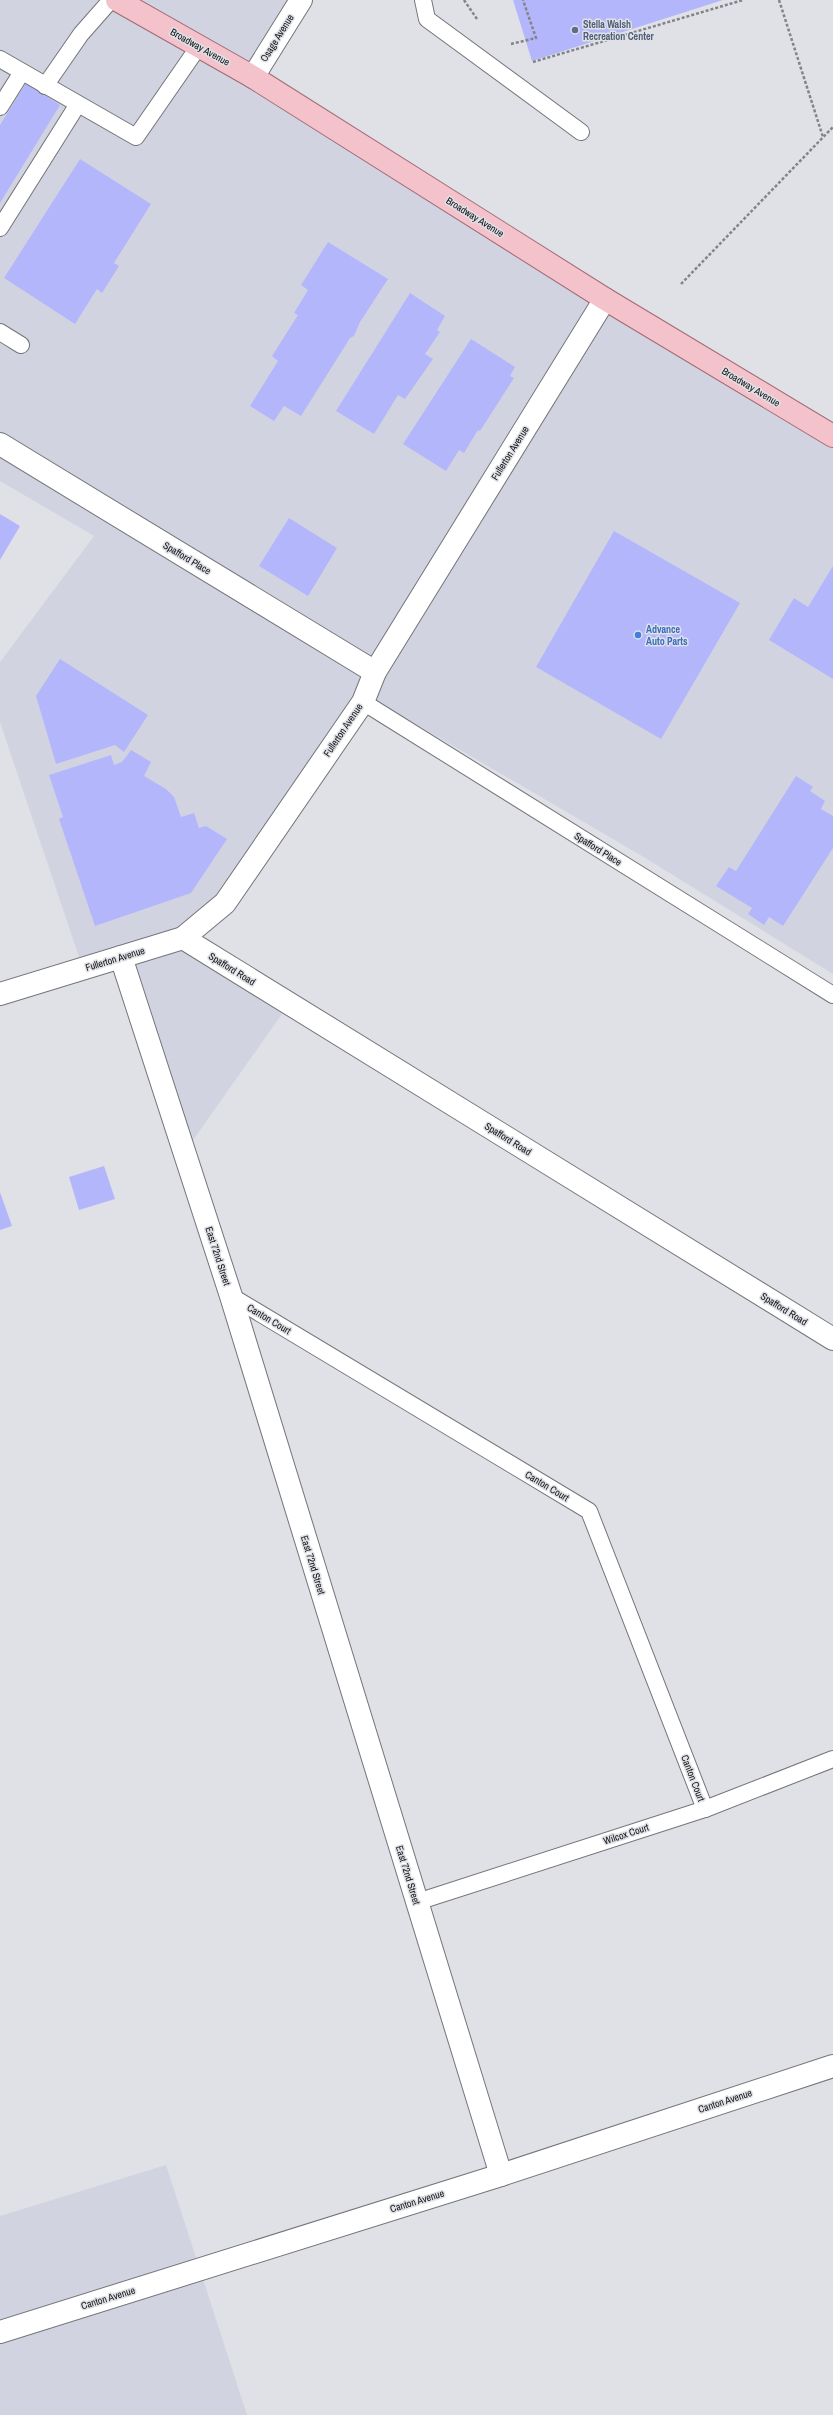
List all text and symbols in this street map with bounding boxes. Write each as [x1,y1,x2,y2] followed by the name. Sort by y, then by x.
[257,11,297,64] street label: Osage Avenue
[583,18,654,43] place label: Stella Walsh Recreation Center
[168,25,232,69] street label: Broadway Avenue
[570,25,580,35] marker: Stella Walsh Recreation Center
[444,194,507,240] street label: Broadway Avenue
[719,364,783,410] street label: Broadway Avenue
[488,423,532,482] street label: Fullerton Avenue
[161,539,214,578] street label: Spafford Place
[646,623,688,648] place label: Advance Auto Parts
[633,630,643,640] marker: Advance Auto Parts
[320,701,366,759] street label: Fullerton Avenue
[572,829,625,869] street label: Spafford Place
[84,944,147,974] street label: Fullerton Avenue
[206,950,258,988] street label: Spafford Road
[482,1120,534,1158] street label: Spafford Road
[202,1225,234,1288] street label: East 72nd Street
[758,1290,810,1328] street label: Spafford Road
[245,1301,294,1337] street label: Canton Court
[523,1468,572,1504] street label: Canton Court
[298,1534,328,1597] street label: East 72nd Street
[678,1753,708,1804] street label: Canton Court
[602,1820,651,1847] street label: Wilcox Court
[393,1844,423,1907] street label: East 72nd Street
[696,2086,754,2116] street label: Canton Avenue
[388,2186,446,2215] street label: Canton Avenue
[79,2283,137,2312] street label: Canton Avenue

